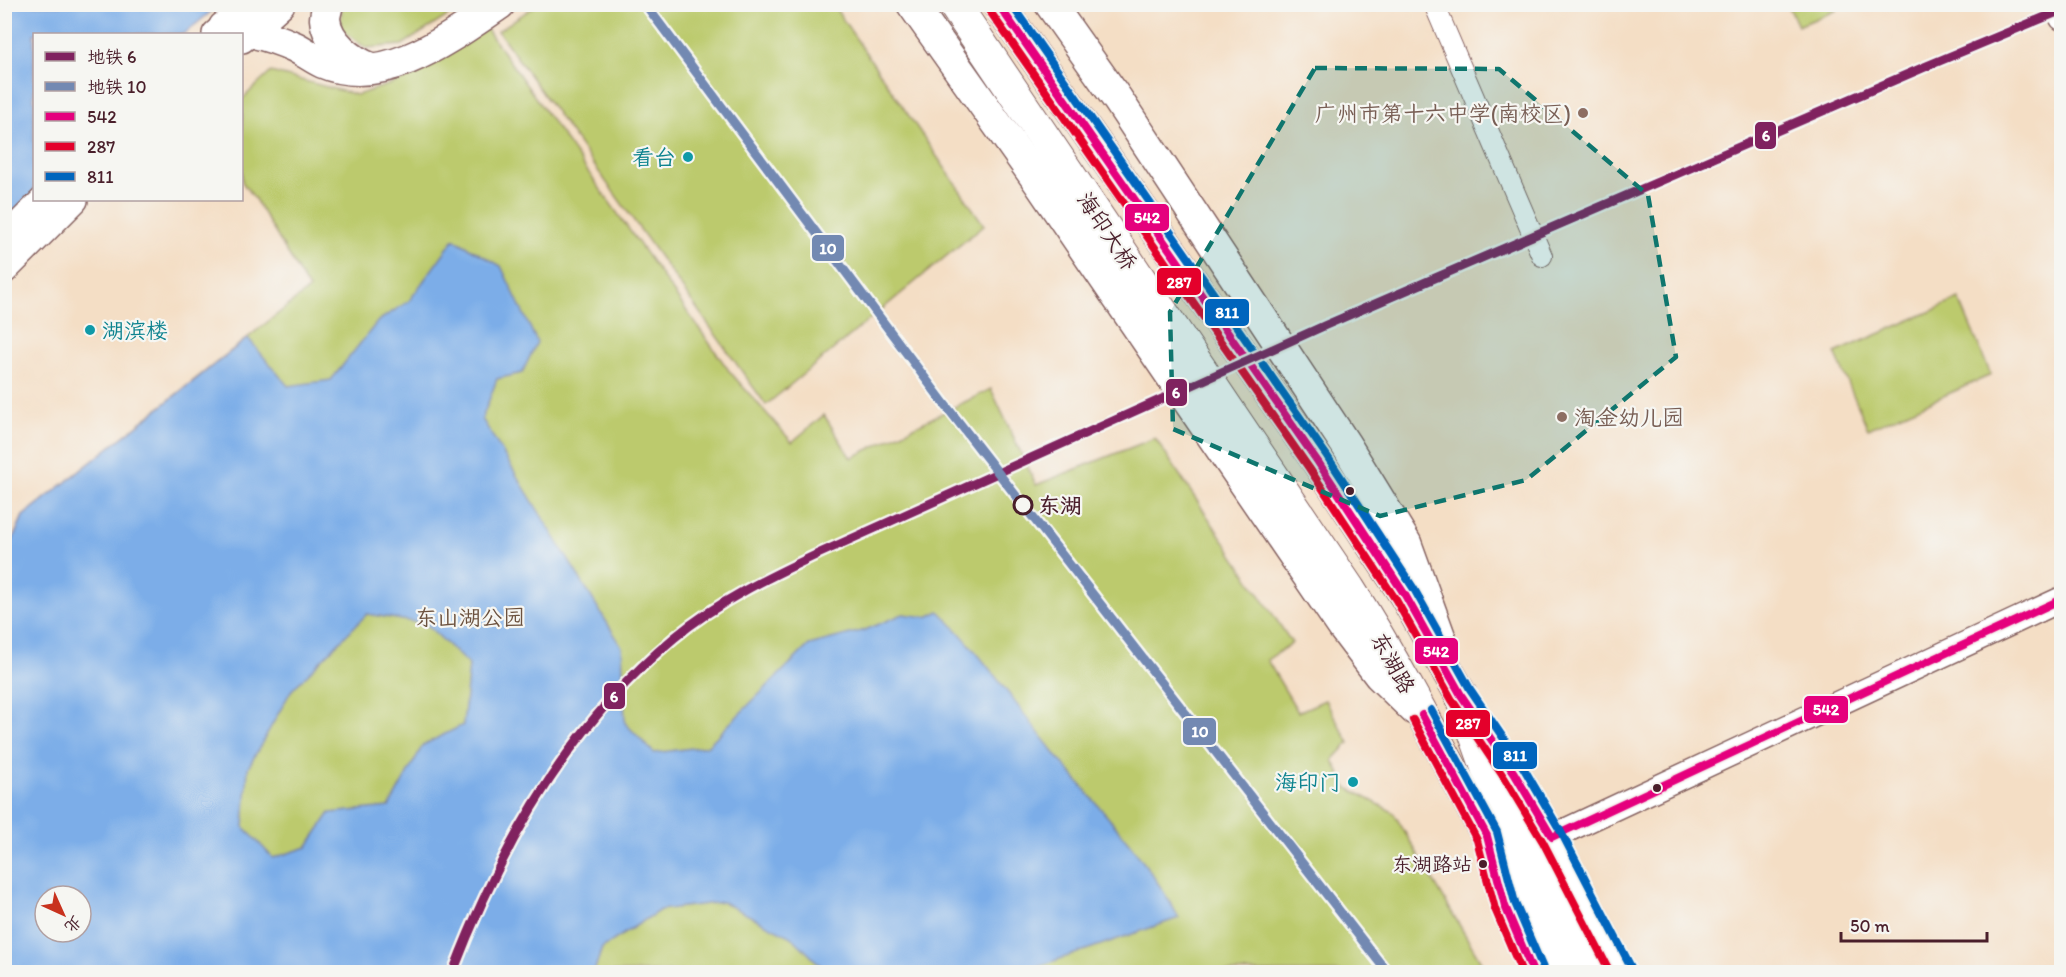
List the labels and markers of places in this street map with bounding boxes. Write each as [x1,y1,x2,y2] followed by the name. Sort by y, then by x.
[1315,100,1571,127] place label: 广州市第十六中学(南校区)
[1576,106,1590,120] marker: 广州市第十六中学(南校区)
[632,144,676,171] place label: 看台
[681,150,695,164] marker: 看台
[102,317,168,344] place label: 湖滨楼
[83,323,97,337] marker: 湖滨楼
[1574,404,1684,431] place label: 淘金幼儿园
[1555,410,1569,424] marker: 淘金幼儿园
[1344,485,1356,497] unlabelled marker
[1038,492,1082,519] place label: 东湖
[1013,495,1033,515] marker: 东湖
[1275,769,1341,796] place label: 海印门
[1346,775,1360,789] marker: 海印门
[1651,782,1663,794] unlabelled marker
[1392,852,1472,876] place label: 东湖路站
[1477,858,1489,870] marker: 东湖路站

